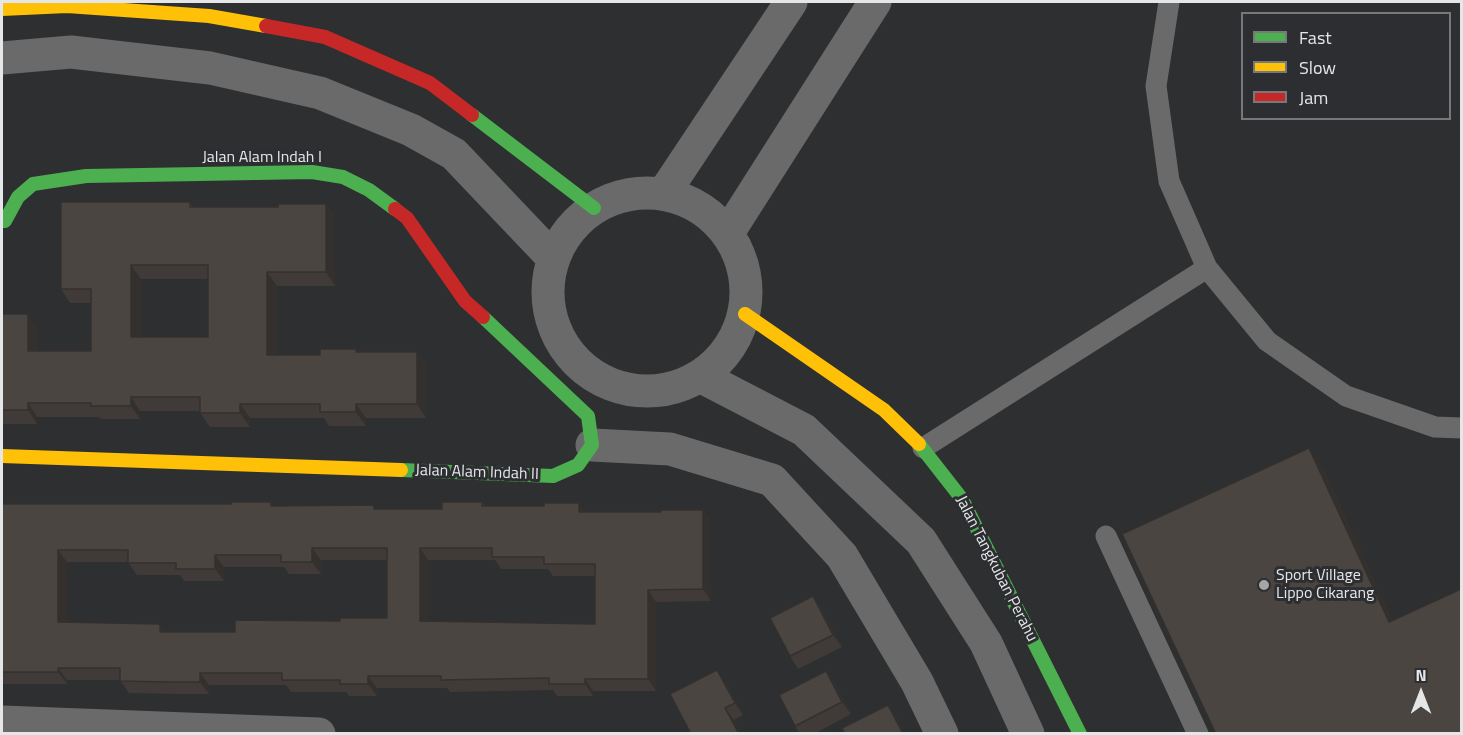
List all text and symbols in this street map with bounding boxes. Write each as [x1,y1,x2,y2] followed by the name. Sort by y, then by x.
[1241,12,1451,120] legend
[1299,24,1332,51] text: Fast
[1299,54,1336,81] text: Slow
[1299,84,1328,111] text: Jam
[202,148,322,168] street label: Jalan Alam Indah I
[415,461,539,485] street label: Jalan Alam Indah II
[951,493,1041,645] street label: Jalan Tangkuban Perahu
[1276,566,1374,604] place label: Sport Village Lippo Cikarang
[1257,578,1271,592] marker: Sport Village Lippo Cikarang
[1391,663,1451,723] north arrow
[1415,663,1427,687] text: N

